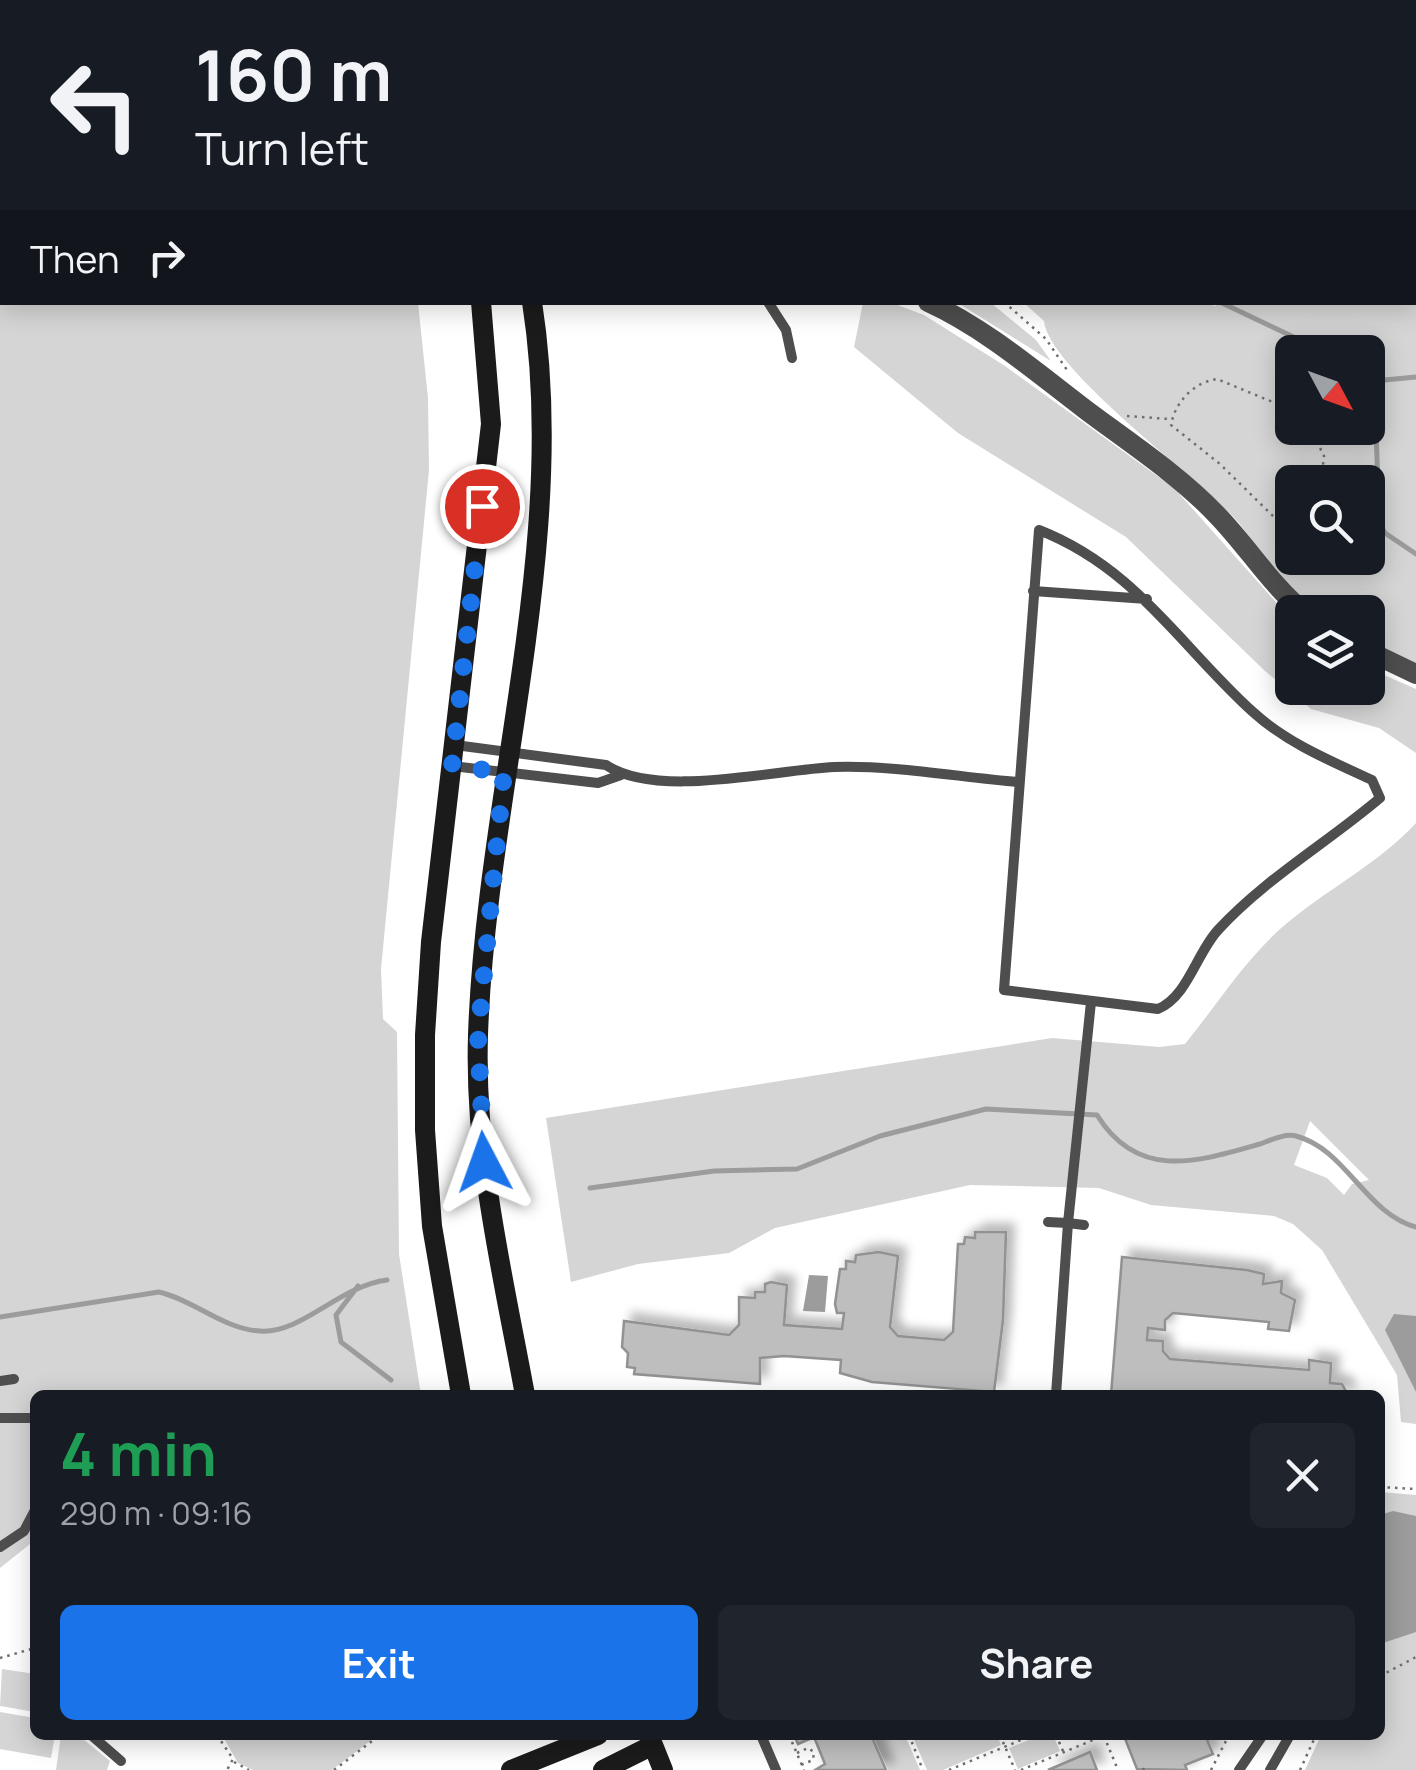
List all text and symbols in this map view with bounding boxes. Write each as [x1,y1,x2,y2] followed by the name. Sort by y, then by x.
[195,26,392,122] text: 160 m
[30,40,160,170] icon: left
[195,117,369,179] text: Turn left
[139,230,194,285] icon: right
[30,232,119,284] text: Then
[1275,335,1385,445] north arrow
[1275,335,1385,705] map controls
[440,464,525,549] pin
[1275,465,1385,575] button: search
[455,479,510,534] icon: arrive
[1275,595,1385,705] button: layers
[432,1110,536,1214] position arrow
[60,1412,217,1494] text: 4 min
[1250,1423,1355,1528] button: close
[60,1491,252,1535] text: 290 m · 09:16
[60,1605,698,1720] button: Exit
[718,1605,1355,1720] button: Share

